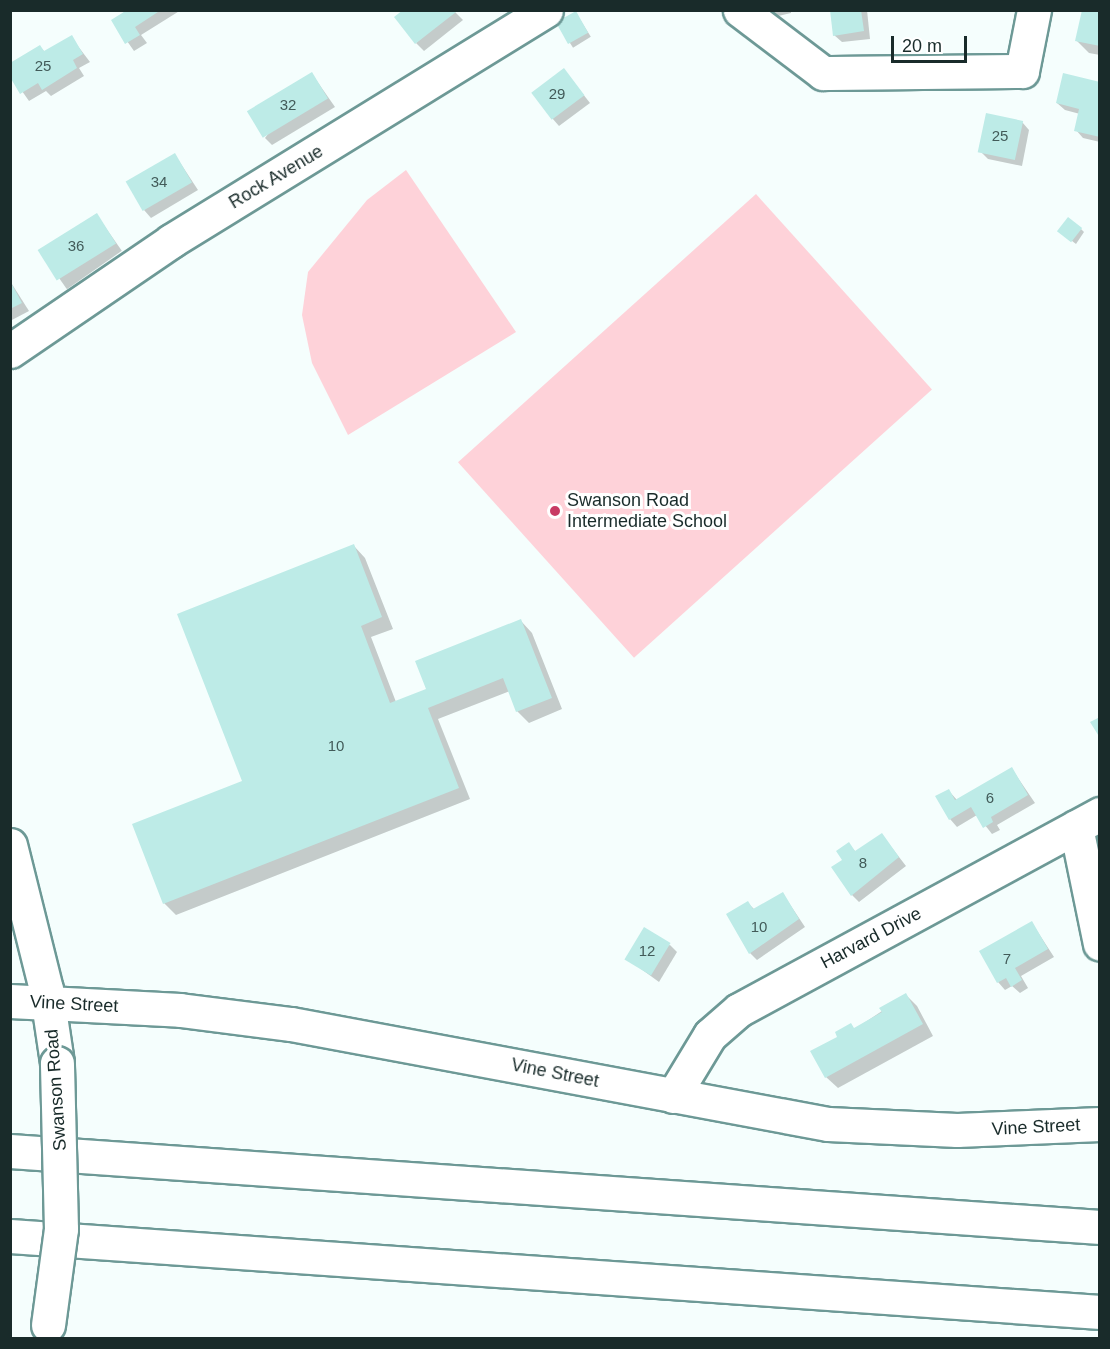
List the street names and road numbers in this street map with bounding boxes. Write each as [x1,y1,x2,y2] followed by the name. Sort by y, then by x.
[225,140,327,214] street label: Rock Avenue
[817,902,925,974] street label: Harvard Drive
[29,991,119,1017] street label: Vine Street
[41,1028,71,1152] street label: Swanson Road
[509,1054,601,1092] street label: Vine Street
[991,1114,1081,1140] street label: Vine Street

